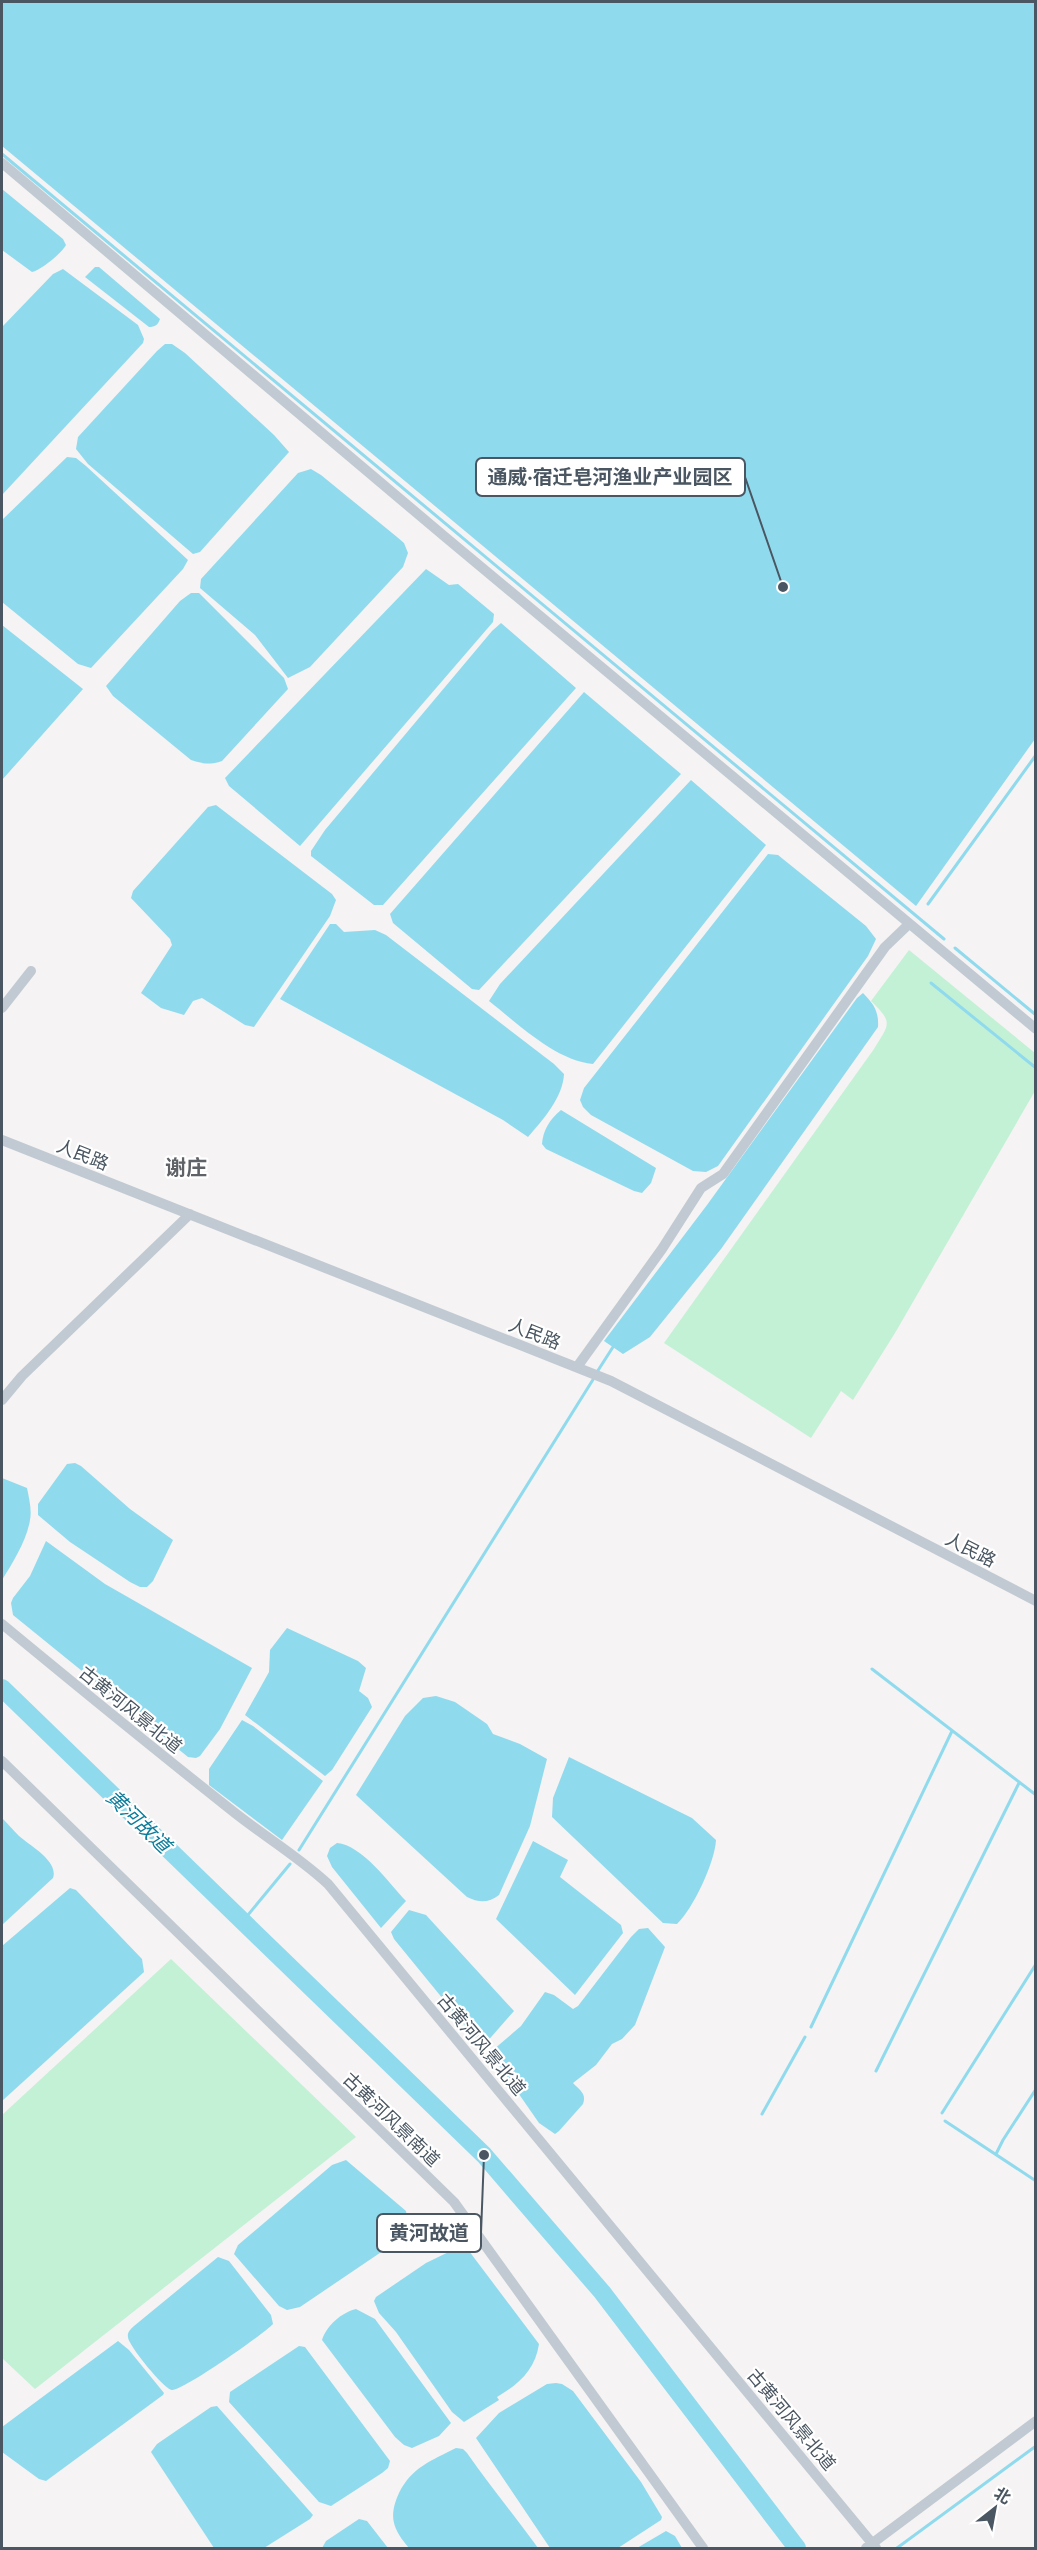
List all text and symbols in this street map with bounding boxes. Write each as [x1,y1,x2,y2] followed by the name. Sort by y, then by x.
[476,458,745,496] callout: 通威·宿迁皂河渔业产业园区
[488,465,732,488] text: 通威·宿迁皂河渔业产业园区
[54,1135,112,1173] street label: 人民路
[165,1155,207,1179] district label: 谢庄
[506,1314,564,1352] street label: 人民路
[942,1528,1000,1570] street label: 人民路
[76,1662,186,1756] street label: 古黄河风景北道
[102,1785,178,1859] water label: 黄河故道
[434,1989,530,2099] street label: 古黄河风景北道
[340,2068,444,2170] street label: 古黄河风景南道
[377,2214,481,2252] callout: 黄河故道
[389,2221,469,2244] text: 黄河故道
[744,2364,840,2474] street label: 古黄河风景北道
[965,2478,1025,2538] north arrow
[991,2483,1014,2507] text: 北

